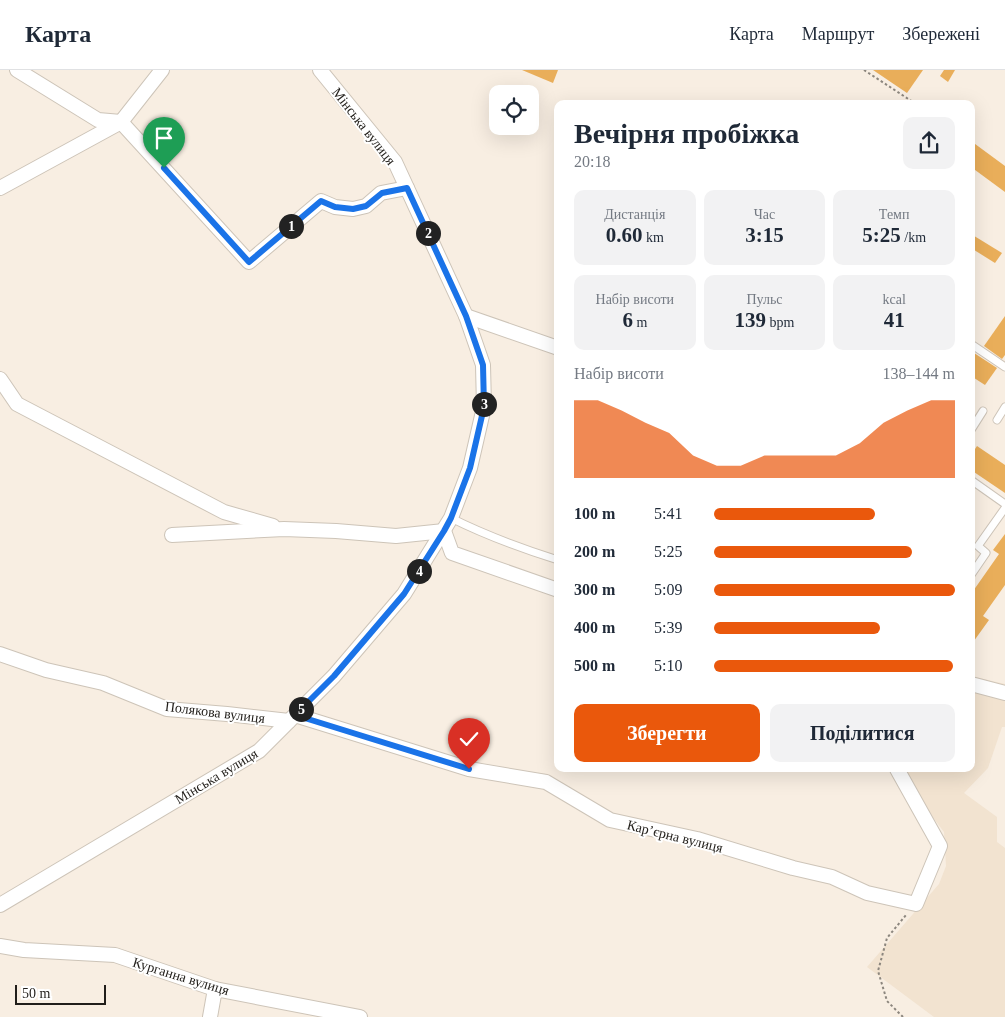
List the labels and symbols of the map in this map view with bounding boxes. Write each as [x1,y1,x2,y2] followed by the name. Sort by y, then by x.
[329,85,399,168] street label: Мінська вулиця
[143,117,185,168] pin
[278,214,304,238] pin: 1
[416,220,440,246] pin: 2
[472,392,496,416] pin: 3
[406,558,432,584] pin: 4
[288,696,314,722] pin: 5
[164,699,266,726] street label: Полякова вулиця
[448,718,490,769] pin
[172,746,261,807] street label: Мінська вулиця
[625,817,725,856] street label: Кар’єрна вулиця
[131,955,231,998] street label: Курганна вулиця
[15,982,106,1005] scale bar

